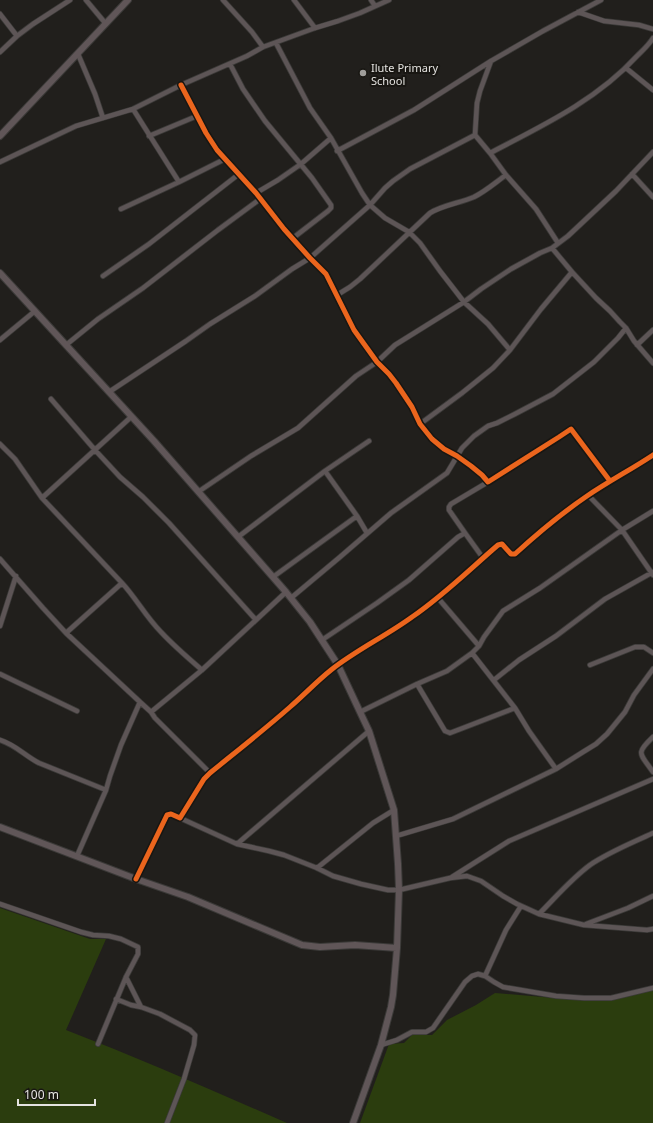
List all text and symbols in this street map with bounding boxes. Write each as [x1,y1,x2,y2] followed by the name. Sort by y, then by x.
[371,60,438,88] place label: Ilute Primary School
[358,68,368,78] marker: Ilute Primary School
[18,1081,95,1107] scale bar
[24,1086,59,1103] text: 100 m

